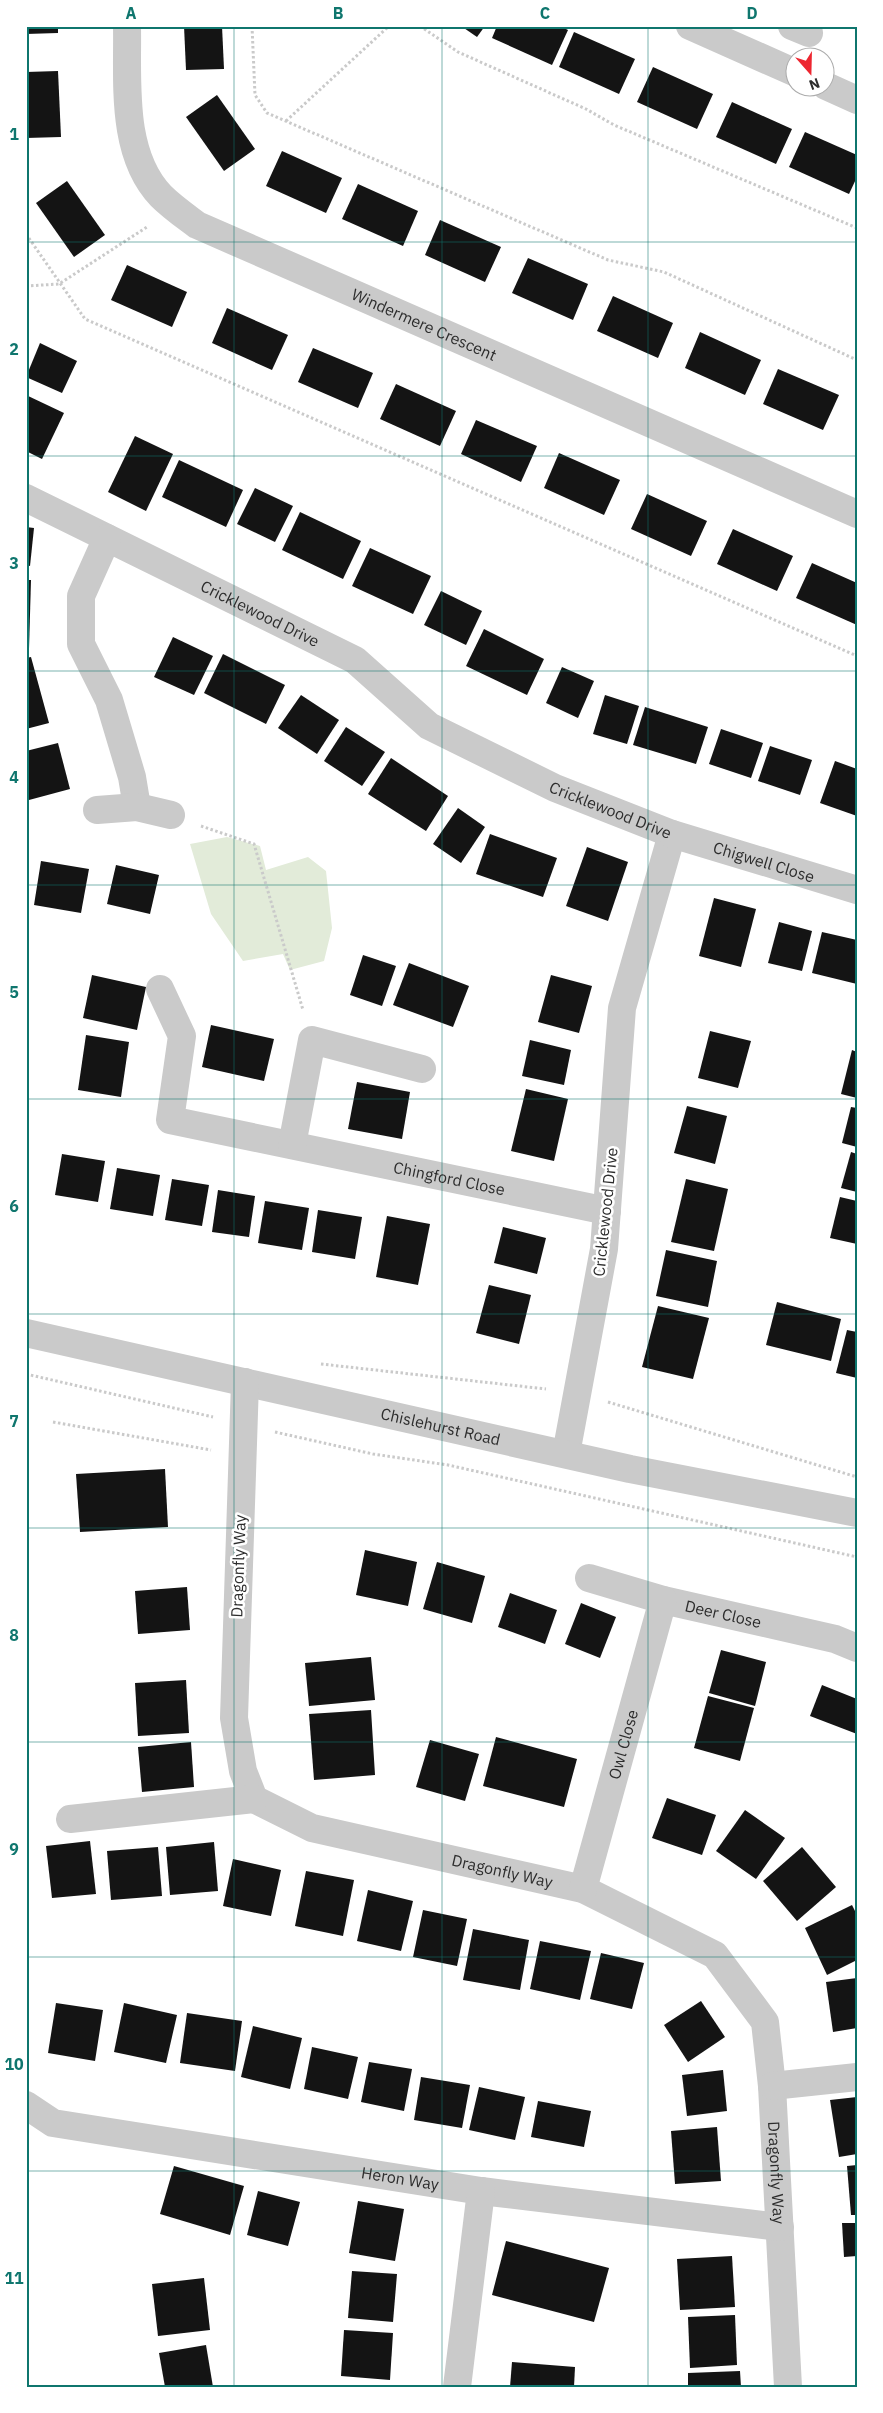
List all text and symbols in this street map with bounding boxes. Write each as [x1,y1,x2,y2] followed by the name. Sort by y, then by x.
[126,3,137,23] text: A
[333,3,344,23] text: B
[540,3,550,23] text: C
[746,3,758,23] text: D
[786,48,836,98] north arrow
[807,74,822,94] text: N
[9,124,19,144] text: 1
[349,284,500,365] street label: Windermere Crescent
[9,339,19,359] text: 2
[9,553,19,573] text: 3
[198,576,323,651] street label: Cricklewood Drive
[9,767,19,787] text: 4
[546,777,675,843] street label: Cricklewood Drive
[711,837,817,887] street label: Chigwell Close
[9,982,19,1002] text: 5
[588,1146,622,1278] street label: Cricklewood Drive
[392,1157,507,1200] street label: Chingford Close
[9,1196,19,1216] text: 6
[379,1403,502,1450] street label: Chislehurst Road
[9,1411,19,1431] text: 7
[226,1514,250,1618] street label: Dragonfly Way
[683,1595,764,1632] street label: Deer Close
[9,1625,19,1645] text: 8
[604,1707,642,1782] street label: Owl Close
[9,1839,19,1859] text: 9
[450,1850,555,1892] street label: Dragonfly Way
[4,2054,24,2074] text: 10
[764,2121,789,2225] street label: Dragonfly Way
[360,2162,440,2194] street label: Heron Way
[4,2268,24,2288] text: 11

